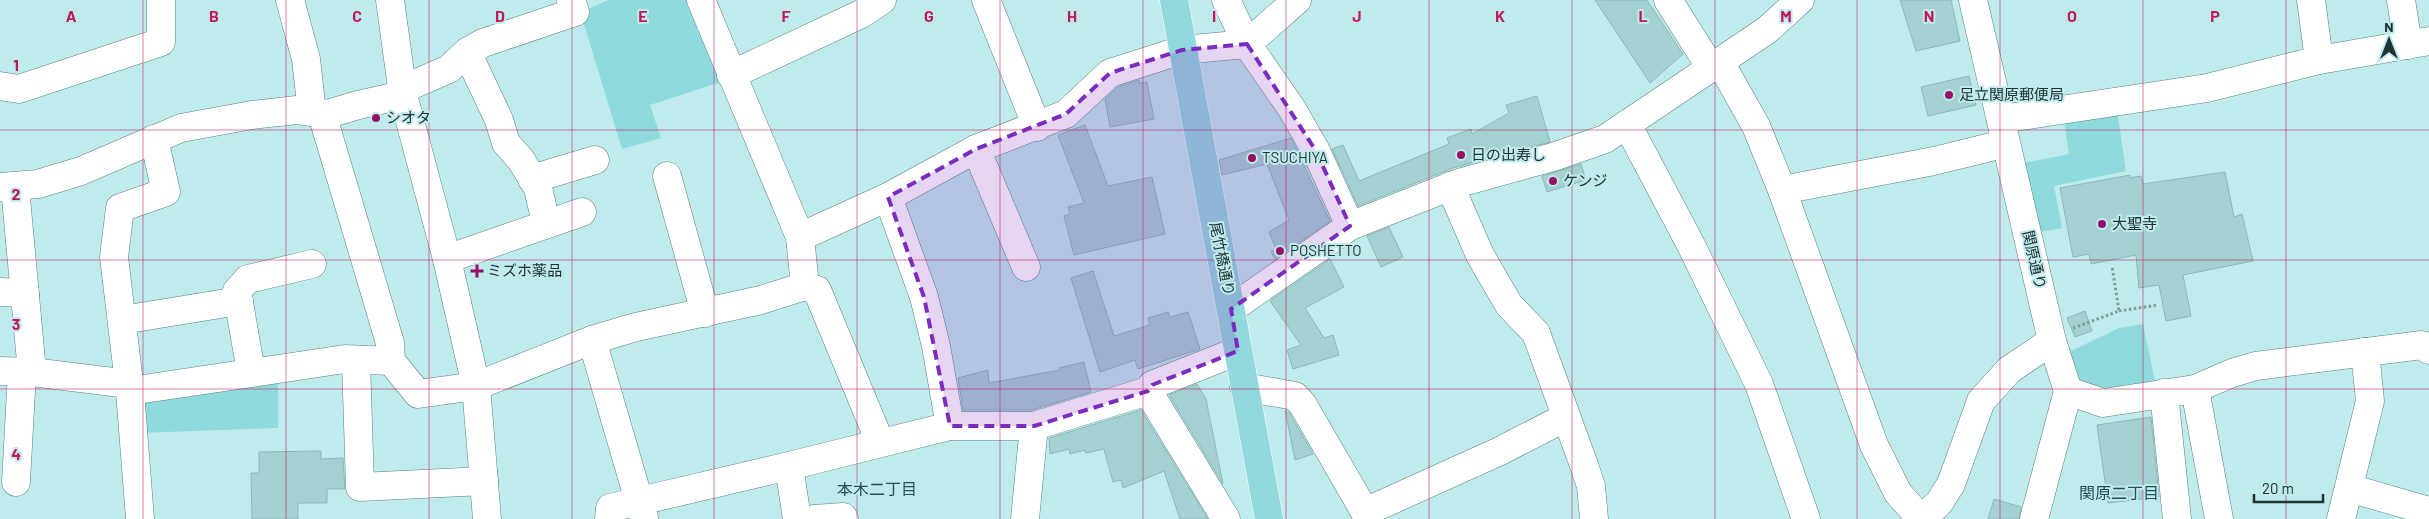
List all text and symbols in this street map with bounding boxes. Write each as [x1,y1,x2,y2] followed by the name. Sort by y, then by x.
[66,6,77,25] text: A
[209,6,219,25] text: B
[352,6,362,25] text: C
[495,6,505,25] text: D
[638,6,648,25] text: E
[782,6,791,25] text: F
[924,6,934,25] text: G
[1067,6,1077,25] text: H
[1212,6,1216,25] text: I
[1352,6,1362,25] text: J
[1495,6,1505,25] text: K
[1638,6,1648,25] text: L
[1780,6,1792,25] text: M
[1924,6,1934,25] text: N
[2067,6,2077,25] text: O
[2210,6,2220,25] text: P
[2364,15,2414,65] north arrow
[2384,18,2394,35] text: N
[13,55,19,74] text: 1
[1959,85,2064,103] place label: 足立関原郵便局
[1943,89,1955,101] marker: 足立関原郵便局
[386,108,431,126] place label: シオタ
[370,112,382,124] marker: シオタ
[1471,145,1546,163] place label: 日の出寿し
[1262,148,1328,166] place label: TSUCHIYA
[1455,149,1467,161] marker: 日の出寿し
[1246,152,1258,164] marker: TSUCHIYA
[1563,171,1608,189] place label: ケンジ
[1547,175,1559,187] marker: ケンジ
[12,184,21,203] text: 2
[2112,214,2157,232] place label: 大聖寺
[2096,218,2108,230] marker: 大聖寺
[1207,220,1239,297] street label: 尾竹橋通り
[2019,229,2050,291] street label: 関原通り
[1290,241,1362,259] place label: POSHETTO
[1274,245,1286,257] marker: POSHETTO
[487,261,562,279] place label: ミズホ薬品
[471,265,483,277] marker: ミズホ薬品
[12,314,20,333] text: 3
[11,444,21,463] text: 4
[2254,472,2323,504] scale bar
[837,479,917,498] district label: 本木二丁目
[2262,479,2294,497] text: 20 m
[2079,483,2159,502] district label: 関原二丁目

